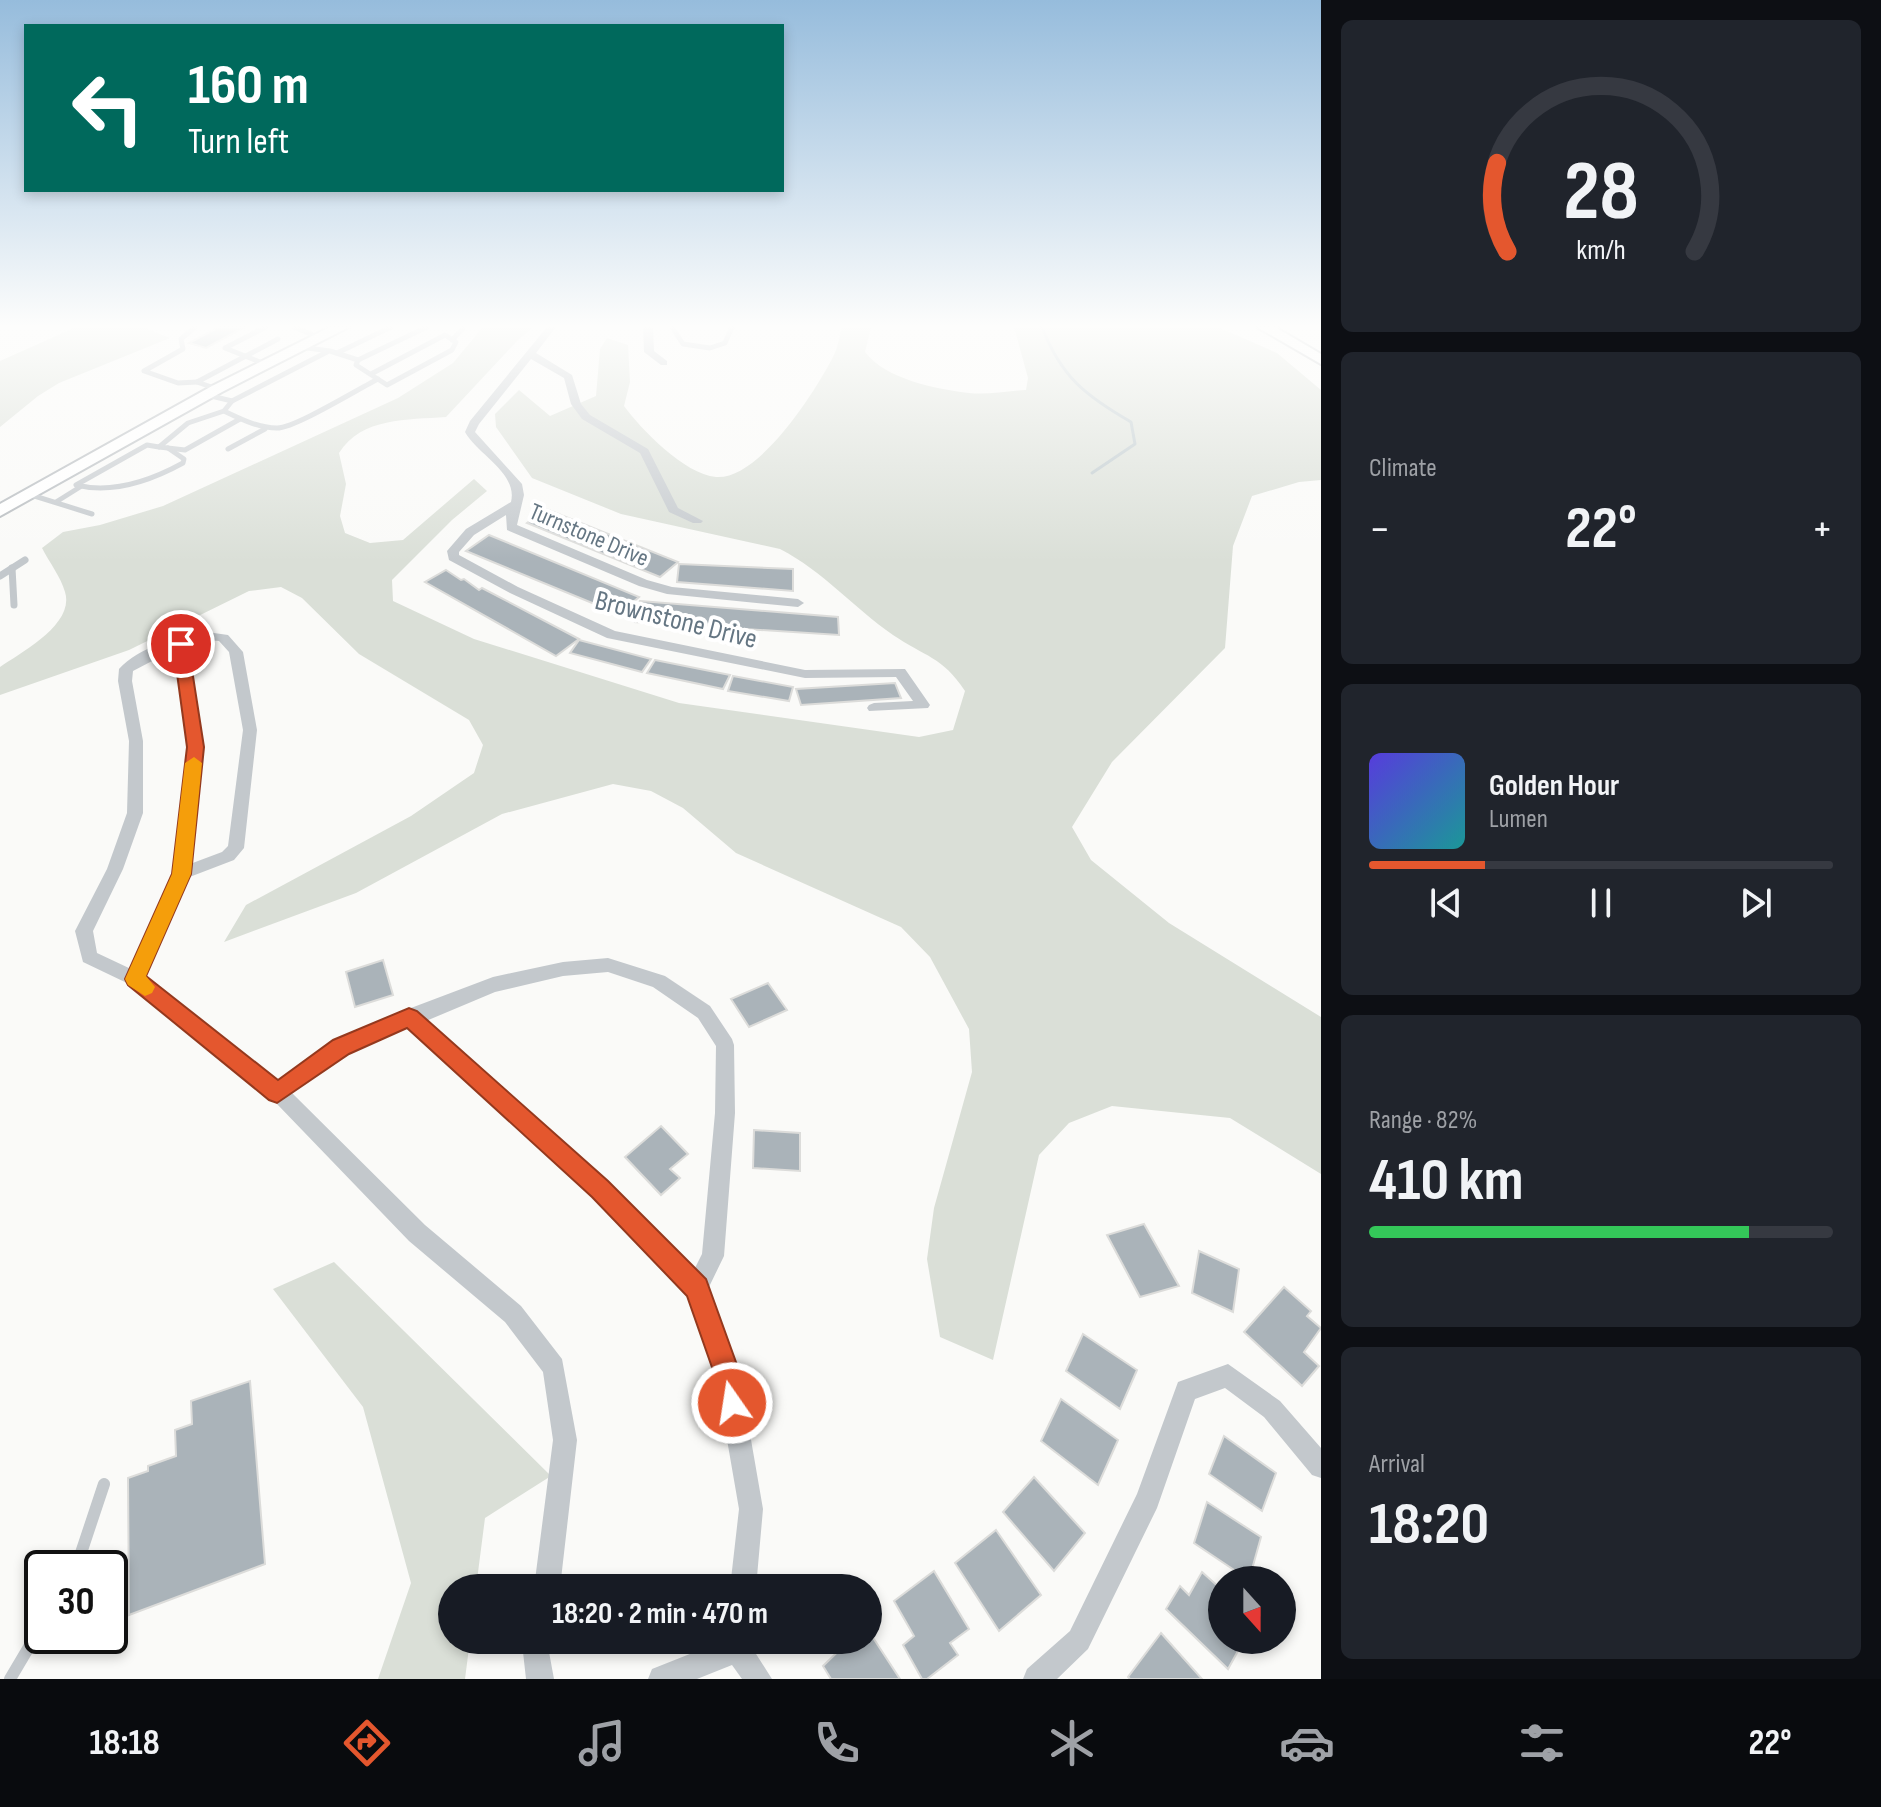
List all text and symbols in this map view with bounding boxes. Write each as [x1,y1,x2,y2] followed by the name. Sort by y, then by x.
[188,53,309,120] text: 160 m
[56,56,160,160] icon: left
[188,121,289,164] text: Turn left
[1563,142,1639,242] text: 28
[1576,233,1626,268] text: km/h
[1369,453,1437,484] text: Climate
[1565,493,1637,565] text: 22°
[525,497,653,573] street label: Turnstone Drive
[1369,503,1391,556] text: −
[1811,503,1833,556] text: +
[592,584,760,656] street label: Brownstone Drive
[147,610,215,678] pin
[159,622,203,666] icon: arrive
[1489,768,1619,804] text: Golden Hour
[1489,804,1548,835] text: Lumen
[1424,881,1468,925] icon: previous
[1579,881,1623,925] icon: pause
[1734,881,1778,925] icon: next
[1369,1105,1477,1136] text: Range · 82%
[1369,1145,1524,1217] text: 410 km
[690,1361,774,1445] position arrow
[1369,1449,1425,1480] text: Arrival
[1369,1489,1489,1561] text: 18:20
[24,1550,128,1654] speed limit sign: 30
[1208,1566,1296,1654] north arrow
[1208,1566,1296,1654] map controls
[552,1596,768,1632] text: 18:20 · 2 min · 470 m
[339,1715,395,1771] icon: directions
[574,1715,630,1771] icon: music
[809,1715,865,1771] icon: phone
[1044,1715,1100,1771] icon: climate
[1279,1715,1335,1771] icon: car
[1514,1715,1570,1771] icon: filters
[89,1722,160,1765] text: 18:18
[1749,1722,1791,1765] text: 22°

